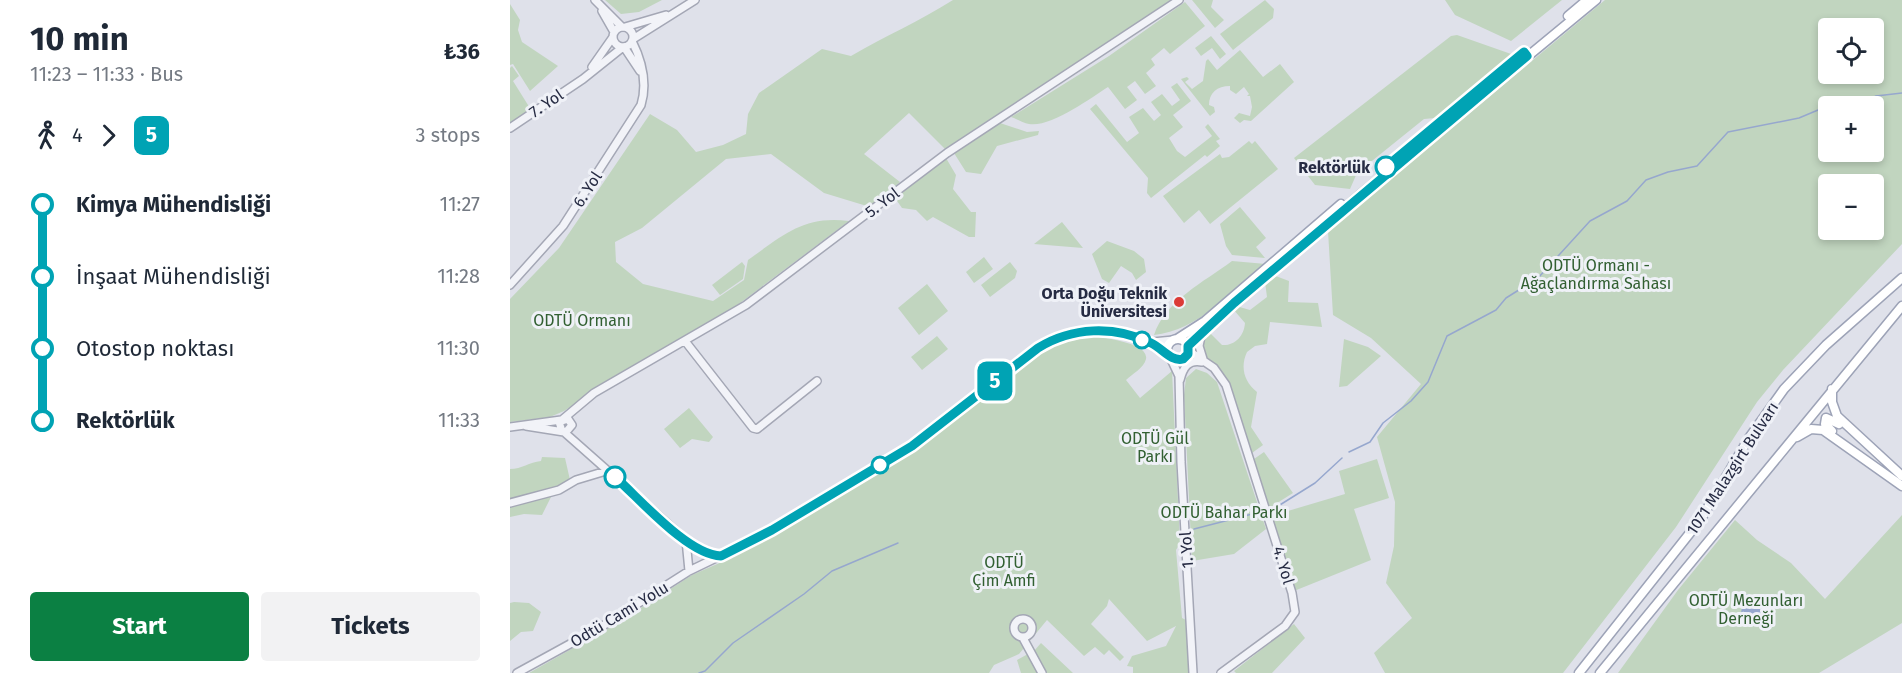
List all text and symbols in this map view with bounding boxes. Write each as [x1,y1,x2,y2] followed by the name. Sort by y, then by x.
[1818,18,1884,240] map controls
[1818,18,1884,84] button: locate
[30,19,129,59] text: 10 min
[444,38,480,65] text: ₺36
[30,62,183,86] text: 11:23 – 11:33 · Bus
[526,85,567,122] street label: 7. Yol
[1818,96,1884,162] button: +
[30,119,63,152] icon: walk
[92,119,125,152] icon: forward
[146,122,157,148] text: 5
[72,123,83,147] text: 4
[416,123,480,147] text: 3 stops
[1375,156,1397,178] marker: Rektörlük
[1298,158,1370,177] place label: Rektörlük
[569,168,606,211] street label: 6. Yol
[1818,174,1884,240] button: −
[861,183,903,221] street label: 5. Yol
[76,191,271,218] text: Kimya Mühendisliği
[440,192,480,216] text: 11:27
[1521,256,1671,294] park label: ODTÜ Ormanı - Ağaçlandırma Sahası
[76,263,271,290] text: İnşaat Mühendisliği
[437,264,480,288] text: 11:28
[1042,284,1167,321] place label: Orta Doğu Teknik Üniversitesi
[1172,295,1186,309] marker: Orta Doğu Teknik Üniversitesi
[533,311,631,330] park label: ODTÜ Ormanı
[1133,331,1151,349] unlabelled marker
[76,335,234,362] text: Otostop noktası
[437,336,480,360] text: 11:30
[976,362,1014,400] line badge: 5
[989,368,1001,394] text: 5
[1682,398,1782,538] street label: 1071 Malazgirt Bulvarı
[76,407,175,434] text: Rektörlük
[438,408,480,432] text: 11:33
[1121,429,1189,466] park label: ODTÜ Gül Parkı
[871,456,889,474] unlabelled marker
[604,466,626,488] unlabelled marker
[1161,503,1287,522] park label: ODTÜ Bahar Parkı
[1176,531,1197,569] street label: 1. Yol
[1269,544,1298,587] street label: 4. Yol
[972,553,1036,591] park label: ODTÜ Çim Amfi
[567,578,672,651] street label: Odtü Cami Yolu
[1689,591,1803,628] park label: ODTÜ Mezunları Derneği
[30,592,249,661] button: Start
[261,592,480,661] button: Tickets

